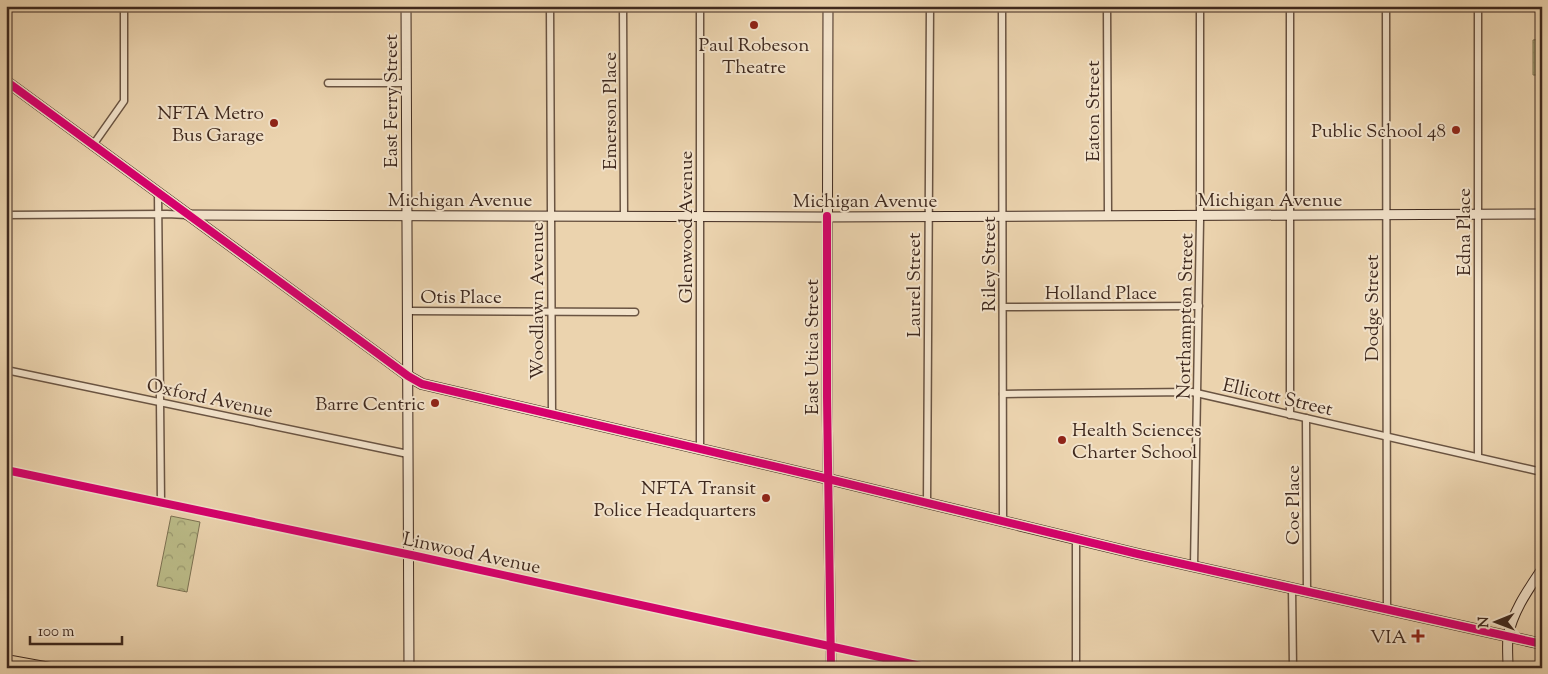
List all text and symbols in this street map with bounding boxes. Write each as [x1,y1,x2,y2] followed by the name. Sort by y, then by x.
[748,19,760,31] marker: Paul Robeson Theatre
[379,33,406,168] street label: East Ferry Street
[699,33,809,82] place label: Paul Robeson Theatre
[598,52,625,170] street label: Emerson Place
[1081,60,1108,162] street label: Eaton Street
[157,101,264,150] place label: NFTA Metro Bus Garage
[268,117,280,129] marker: NFTA Metro Bus Garage
[1311,119,1446,146] place label: Public School 48
[1450,124,1462,136] marker: Public School 48
[674,150,701,303] street label: Glenwood Avenue
[388,188,532,215] street label: Michigan Avenue
[1198,188,1342,215] street label: Michigan Avenue
[1452,188,1479,276] street label: Edna Place
[793,189,937,216] street label: Michigan Avenue
[977,216,1004,312] street label: Riley Street
[525,222,552,380] street label: Woodlawn Avenue
[902,232,929,338] street label: Laurel Street
[1172,232,1201,399] street label: Northampton Street
[1360,254,1387,362] street label: Dodge Street
[800,279,827,415] street label: East Utica Street
[1045,281,1157,308] street label: Holland Place
[420,285,502,312] street label: Otis Place
[144,373,275,426] street label: Oxford Avenue
[1220,373,1336,424] street label: Ellicott Street
[315,392,425,419] place label: Barre Centric
[429,397,441,409] marker: Barre Centric
[1072,418,1201,467] place label: Health Sciences Charter School
[1056,434,1068,446] marker: Health Sciences Charter School
[1281,465,1308,545] street label: Coe Place
[594,476,756,525] place label: NFTA Transit Police Headquarters
[760,492,772,504] marker: NFTA Transit Police Headquarters
[400,527,543,582] street label: Linwood Avenue
[1470,596,1520,646] north arrow
[30,614,122,646] scale bar
[1475,616,1495,628] text: N
[38,622,75,643] text: 100 m
[1370,625,1408,652] place label: VIA
[1411,629,1425,643] marker: VIA

